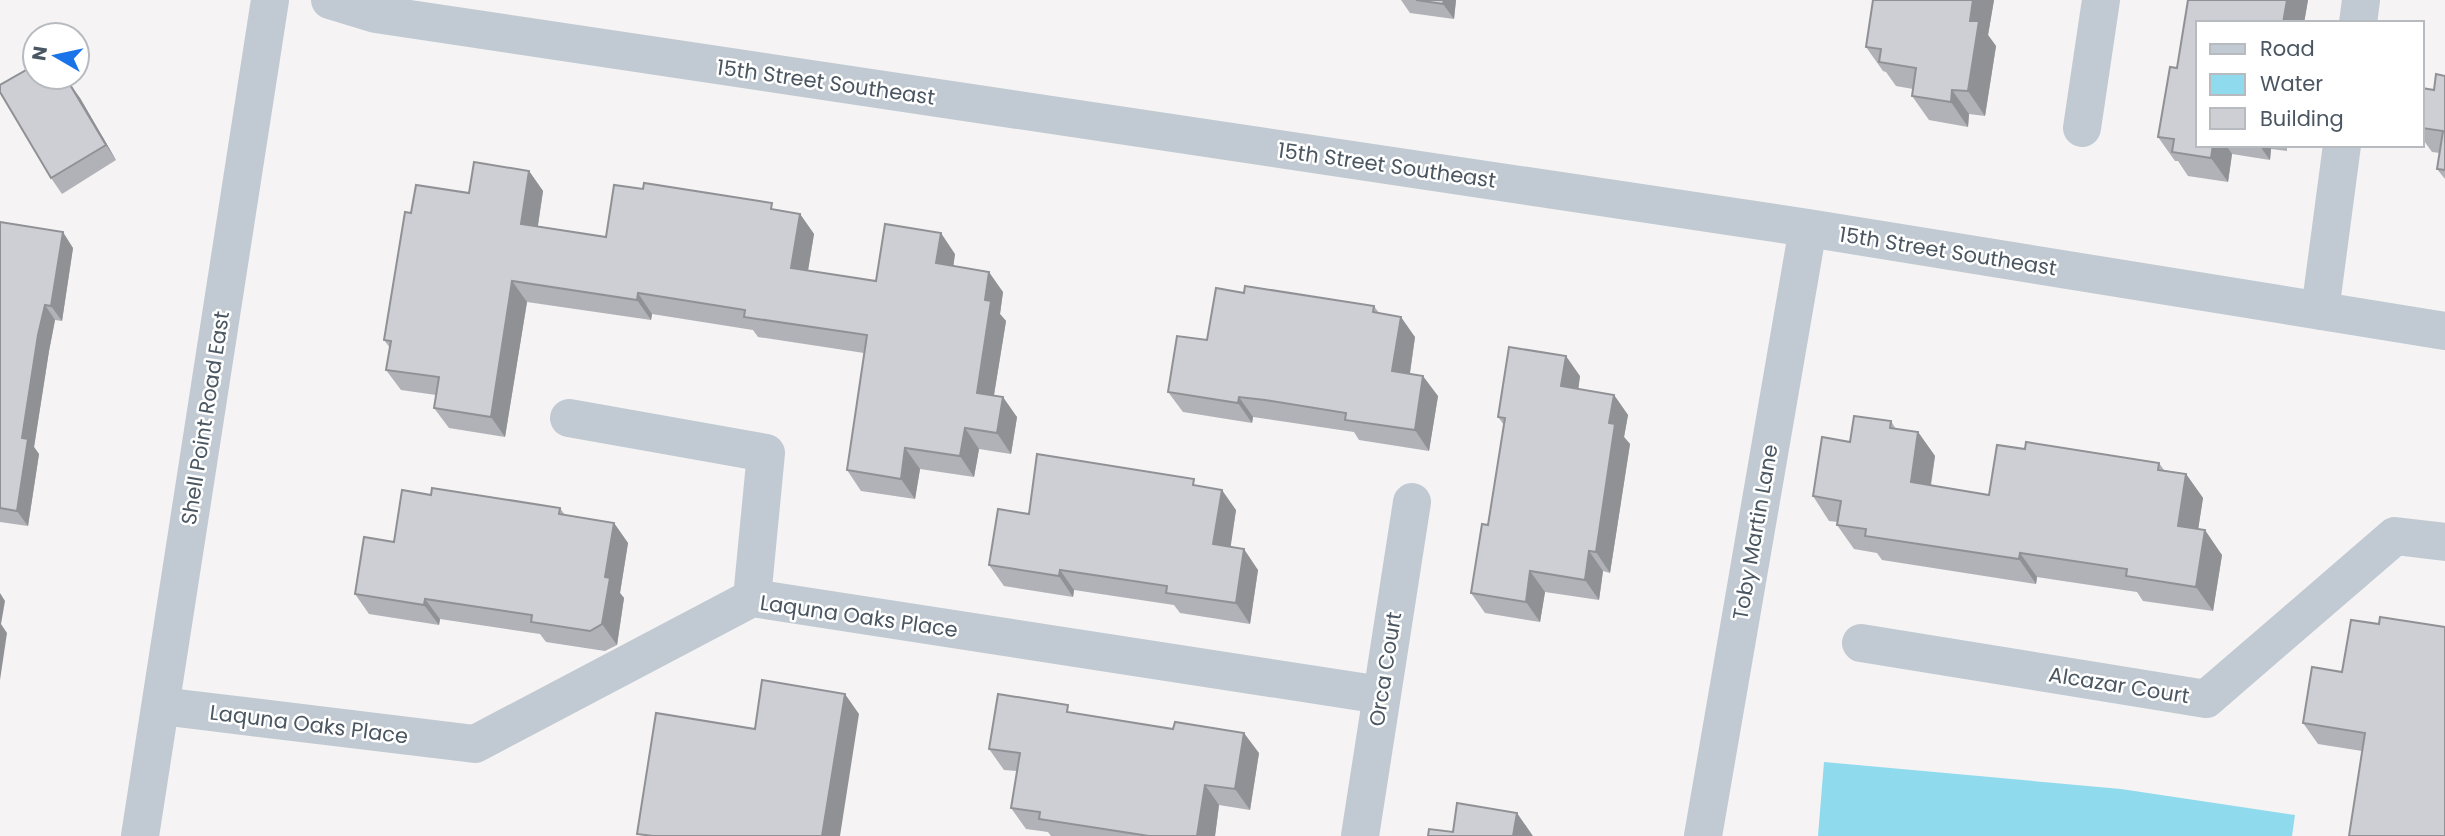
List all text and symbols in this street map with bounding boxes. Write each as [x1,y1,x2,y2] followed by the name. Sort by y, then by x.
[21,21,91,91] north arrow
[2196,21,2424,147] legend
[2260,34,2315,63] text: Road
[25,44,54,63] text: N
[715,52,937,112] street label: 15th Street Southeast
[2260,69,2323,98] text: Water
[2260,104,2344,133] text: Building
[1276,135,1498,195] street label: 15th Street Southeast
[1837,219,2059,283] street label: 15th Street Southeast
[174,309,236,527] street label: Shell Point Road East
[1725,442,1785,622] street label: Toby Martin Lane
[758,588,960,644] street label: Laquna Oaks Place
[1362,610,1408,728] street label: Orca Court
[2047,660,2191,710] street label: Alcazar Court
[208,697,410,751] street label: Laquna Oaks Place

